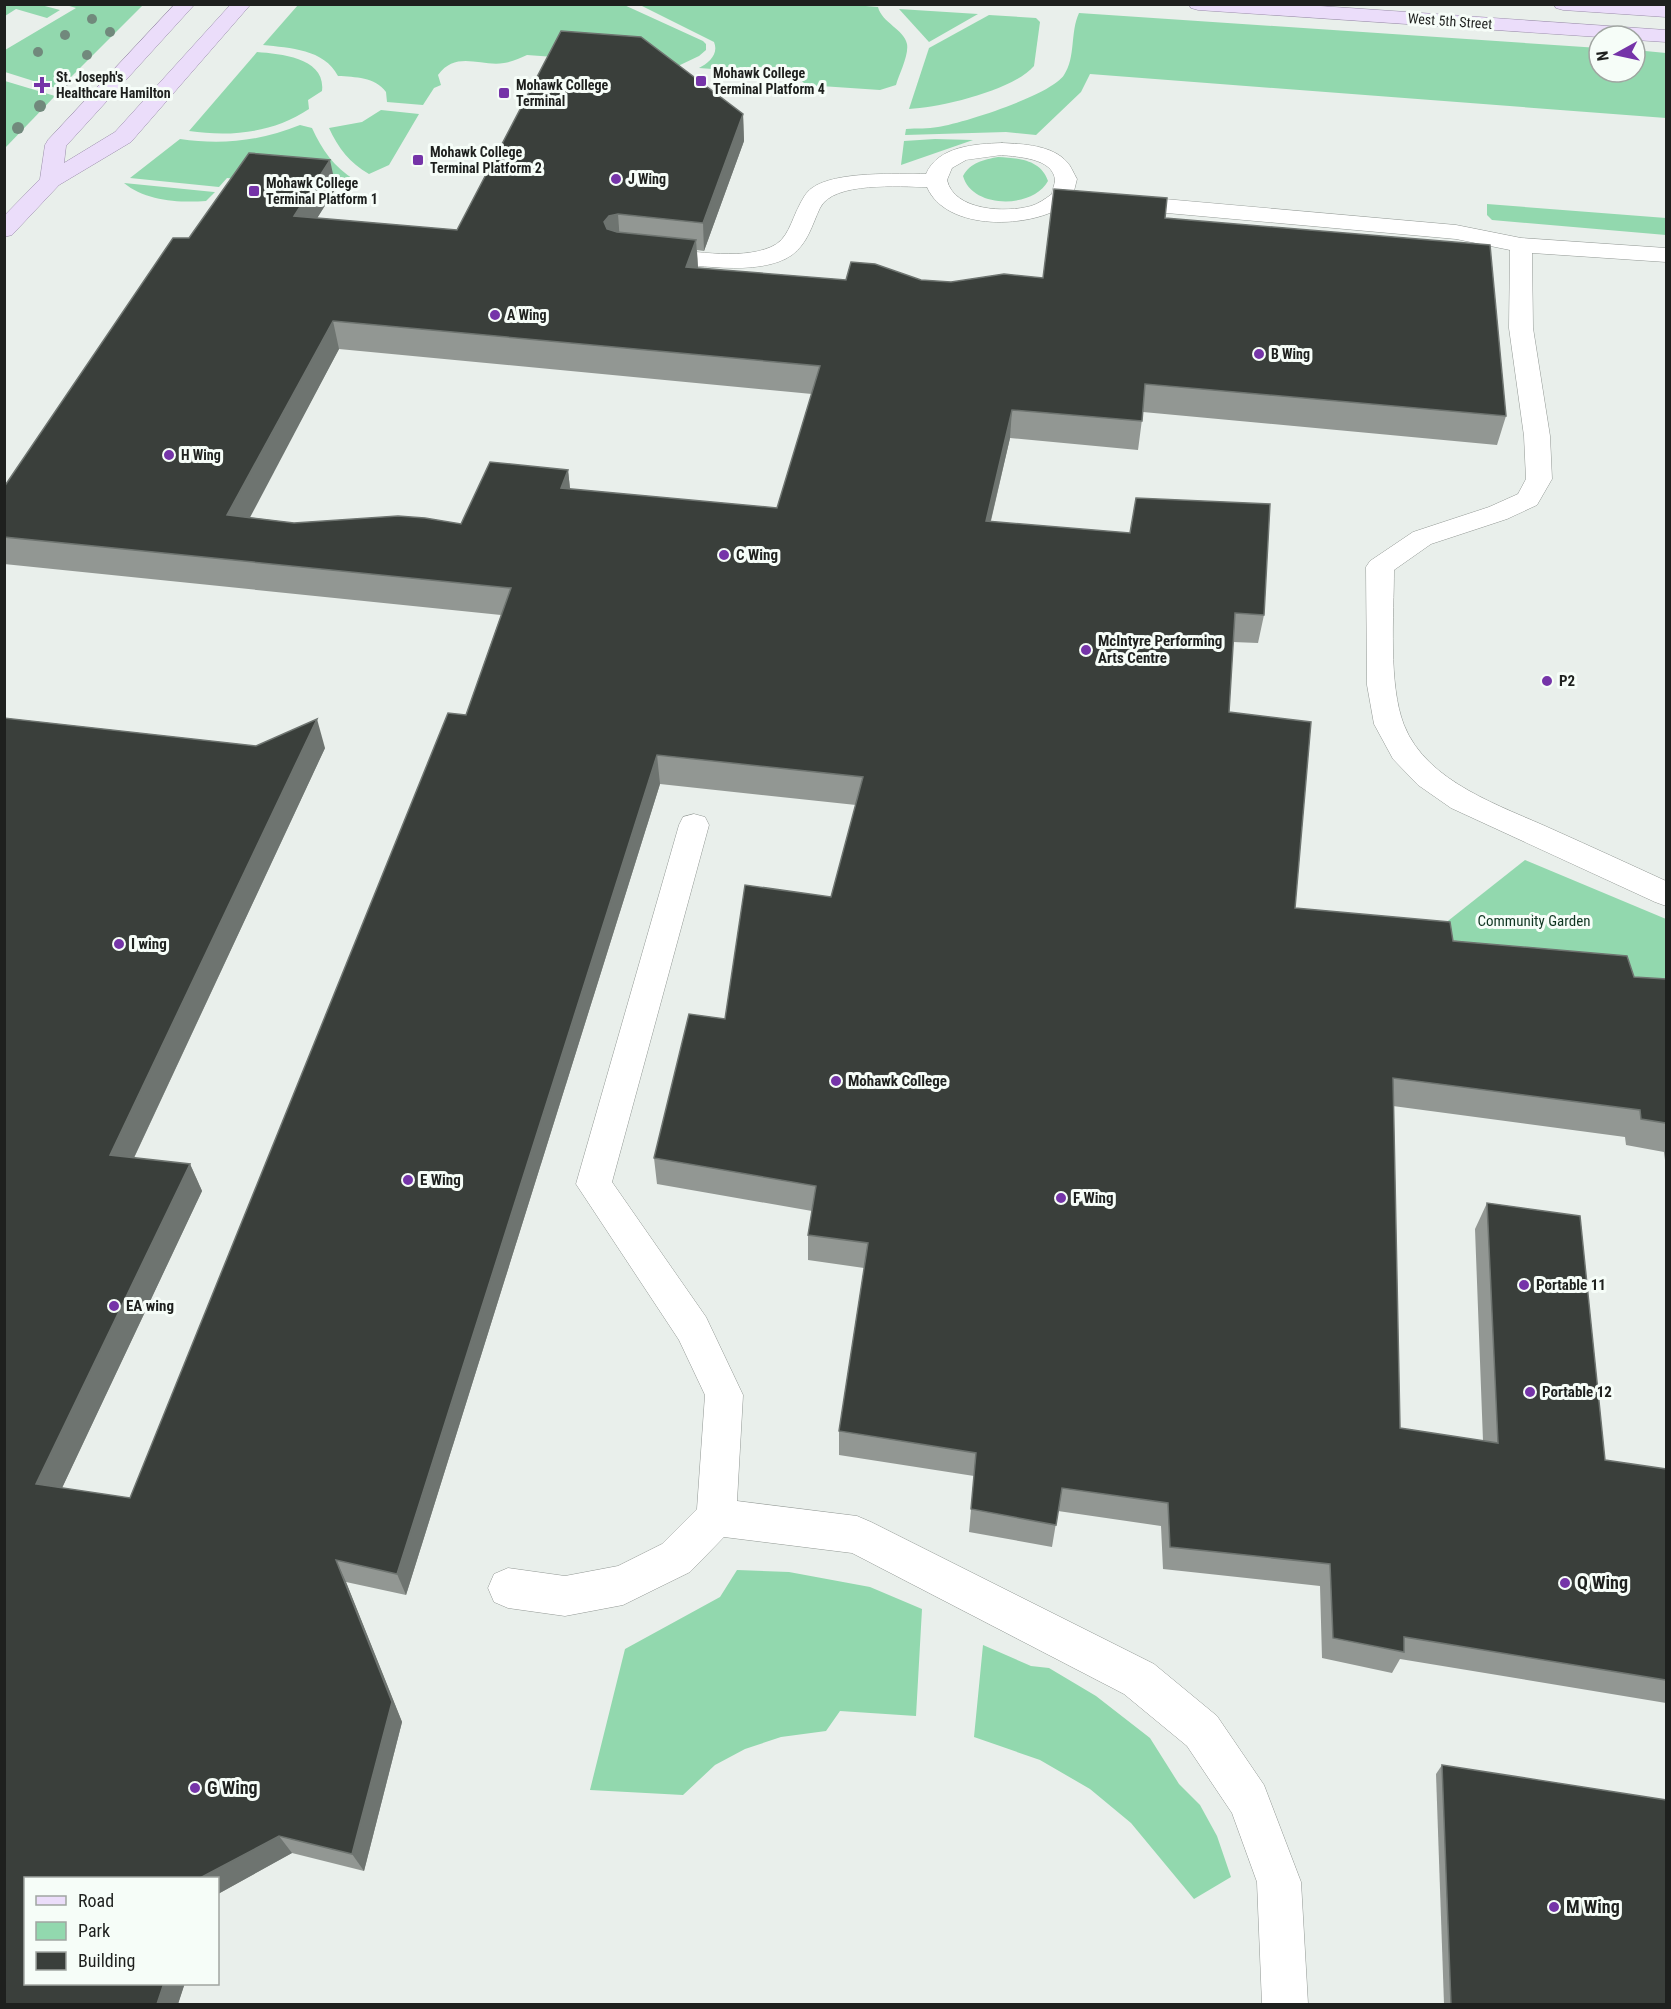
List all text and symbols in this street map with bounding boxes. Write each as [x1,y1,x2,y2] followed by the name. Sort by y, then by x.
[1407,10,1493,32] street label: West 5th Street
[1587,24,1647,84] north arrow
[1593,50,1613,62] text: N
[713,65,825,97] place label: Mohawk College Terminal Platform 4
[56,69,171,101] place label: St. Joseph's Healthcare Hamilton
[694,74,708,88] marker: Mohawk College Terminal Platform 4
[33,76,51,94] marker: St. Joseph's Healthcare Hamilton
[516,77,609,109] place label: Mohawk College Terminal
[497,86,511,100] marker: Mohawk College Terminal
[430,144,542,176] place label: Mohawk College Terminal Platform 2
[411,153,425,167] marker: Mohawk College Terminal Platform 2
[628,171,666,187] place label: J Wing
[609,172,623,186] marker: J Wing
[266,175,378,207] place label: Mohawk College Terminal Platform 1
[247,184,261,198] marker: Mohawk College Terminal Platform 1
[507,307,547,323] place label: A Wing
[488,308,502,322] marker: A Wing
[1271,346,1310,362] place label: B Wing
[1252,347,1266,361] marker: B Wing
[181,447,221,463] place label: H Wing
[162,448,176,462] marker: H Wing
[736,546,778,564] place label: C Wing
[717,548,731,562] marker: C Wing
[1098,632,1222,667] place label: McIntyre Performing Arts Centre
[1079,643,1093,657] marker: McIntyre Performing Arts Centre
[1559,672,1575,690] place label: P2
[1540,674,1554,688] marker: P2
[1478,912,1590,930] park label: Community Garden
[131,935,167,953] place label: I wing
[112,937,126,951] marker: I wing
[848,1072,947,1090] place label: Mohawk College
[829,1074,843,1088] marker: Mohawk College
[420,1171,461,1189] place label: E Wing
[401,1173,415,1187] marker: E Wing
[1073,1189,1114,1207] place label: F Wing
[1054,1191,1068,1205] marker: F Wing
[1536,1276,1606,1294] place label: Portable 11
[1517,1278,1531,1292] marker: Portable 11
[126,1297,174,1315] place label: EA wing
[107,1299,121,1313] marker: EA wing
[1542,1383,1612,1401] place label: Portable 12
[1523,1385,1537,1399] marker: Portable 12
[1577,1572,1628,1593] place label: Q Wing
[1558,1576,1572,1590] marker: Q Wing
[207,1777,258,1798] place label: G Wing
[188,1781,202,1795] marker: G Wing
[24,1877,219,1985] legend
[78,1890,114,1911] text: Road
[1566,1896,1620,1917] place label: M Wing
[1547,1900,1561,1914] marker: M Wing
[78,1920,110,1941] text: Park
[78,1950,135,1971] text: Building

